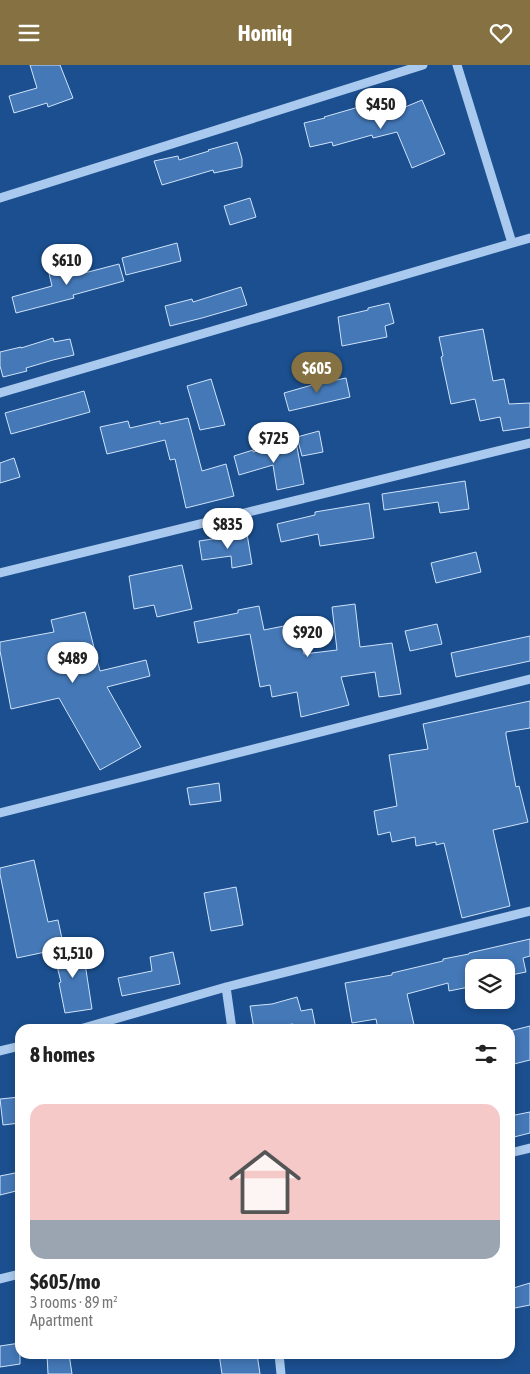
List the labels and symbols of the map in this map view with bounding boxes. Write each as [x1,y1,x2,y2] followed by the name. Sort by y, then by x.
[351,87,411,130] pin: $450
[37,243,97,286] pin: $610
[287,351,347,394] pin: $605
[244,421,304,464] pin: $725
[198,507,258,550] pin: $835
[278,615,338,658] pin: $920
[43,641,103,684] pin: $489
[32,937,114,979] pin: $1,510

